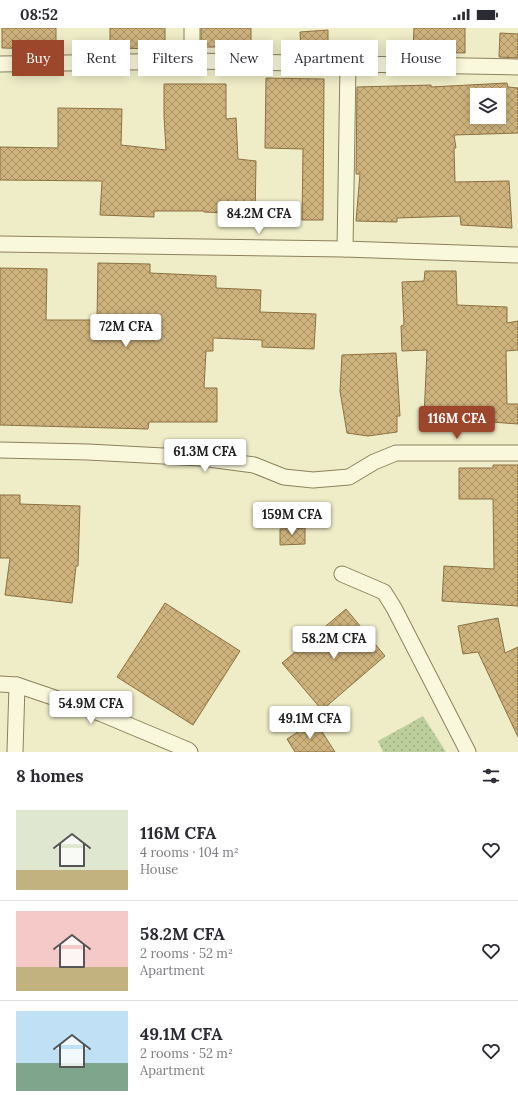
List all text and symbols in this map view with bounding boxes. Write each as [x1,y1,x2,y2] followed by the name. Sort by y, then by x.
[20,5,58,24] text: 08:52
[12,40,64,76] chip: Buy
[72,40,130,76] chip: Rent
[138,40,207,76] chip: Filters
[215,40,273,76] chip: New
[281,40,378,76] chip: Apartment
[386,40,456,76] chip: House
[470,88,506,124] map controls
[470,88,506,124] button: layers
[213,201,305,235] pin: 84.2M CFA
[227,205,291,222] text: 84.2M CFA
[89,314,163,348] pin: 72M CFA
[99,318,153,335] text: 72M CFA
[416,406,498,440] pin: 116M CFA
[428,410,486,427] text: 116M CFA
[159,439,251,473] pin: 61.3M CFA
[173,443,237,460] text: 61.3M CFA
[251,502,333,536] pin: 159M CFA
[262,506,322,523] text: 159M CFA
[288,626,380,660] pin: 58.2M CFA
[302,630,366,647] text: 58.2M CFA
[45,691,137,725] pin: 54.9M CFA
[58,695,124,712] text: 54.9M CFA
[264,706,356,740] pin: 49.1M CFA
[278,710,342,727] text: 49.1M CFA
[16,765,83,787] text: 8 homes
[480,765,502,787] icon: filters
[140,822,216,844] text: 116M CFA
[48,826,96,874] icon: home
[480,839,502,861] icon: heart
[140,844,239,861] text: 4 rooms · 104 m²
[140,861,178,878] text: House
[140,923,225,945] text: 58.2M CFA
[48,927,96,975] icon: home
[480,940,502,962] icon: heart
[140,945,233,962] text: 2 rooms · 52 m²
[140,962,205,979] text: Apartment
[140,1023,223,1045] text: 49.1M CFA
[48,1027,96,1075] icon: home
[480,1040,502,1062] icon: heart
[140,1045,233,1062] text: 2 rooms · 52 m²
[140,1062,205,1079] text: Apartment

